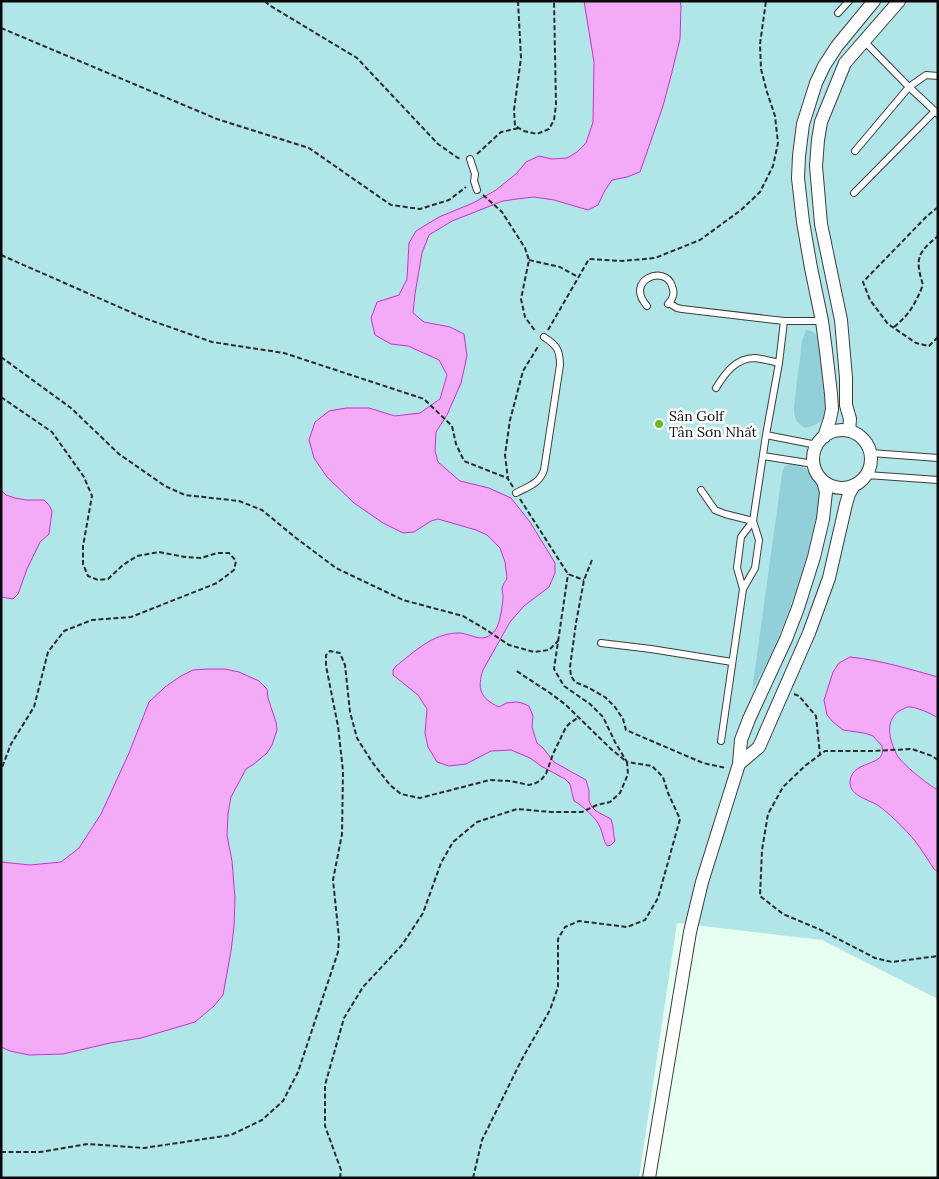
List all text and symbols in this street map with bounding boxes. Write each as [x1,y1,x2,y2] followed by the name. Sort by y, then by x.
[669,407,758,441] place label: Sân Golf Tân Sơn Nhất
[653,418,665,430] marker: Sân Golf Tân Sơn Nhất

